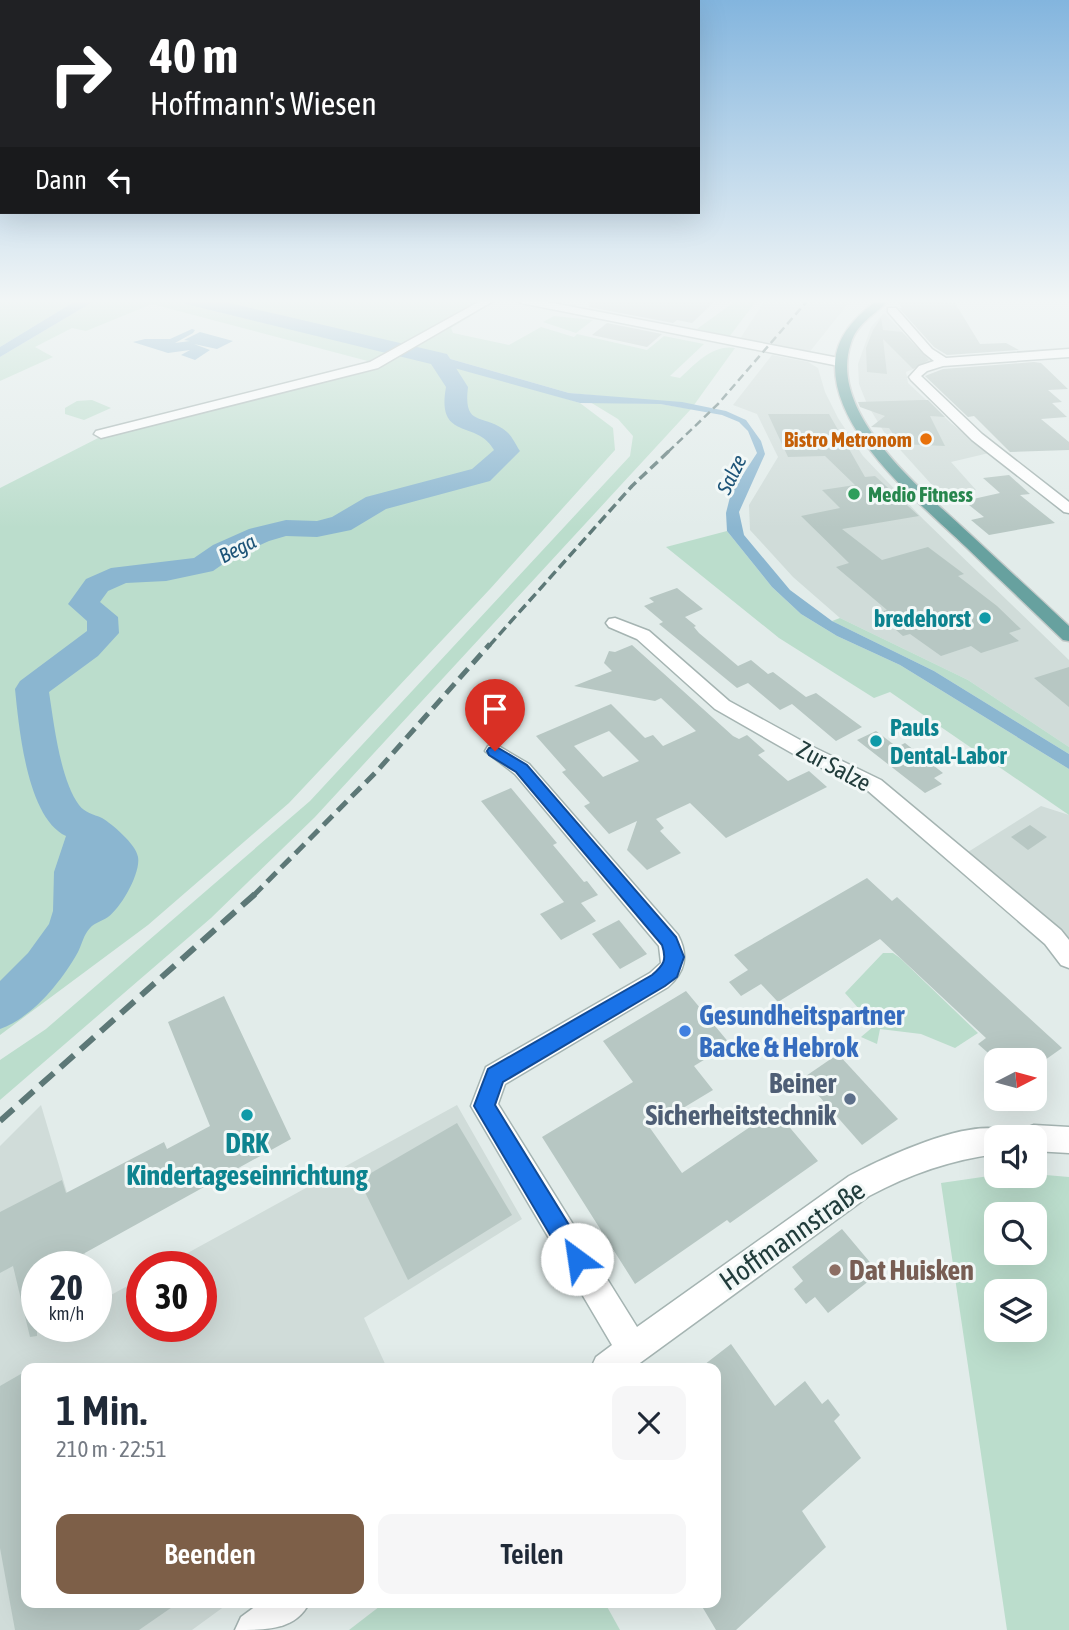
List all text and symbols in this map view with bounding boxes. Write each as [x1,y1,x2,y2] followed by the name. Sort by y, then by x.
[150,27,238,83] text: 40 m
[35,28,126,119] icon: right
[150,85,377,122] text: Hoffmann's Wiesen
[101,161,139,199] icon: left
[35,165,87,195] text: Dann
[784,427,912,451] place label: Bistro Metronom
[918,431,934,447] marker: Bistro Metronom
[711,450,751,499] water label: Salze
[868,482,974,506] place label: Medio Fitness
[846,486,862,502] marker: Medio Fitness
[214,529,260,567] water label: Bega
[874,605,971,632] place label: bredehorst
[977,610,993,626] marker: bredehorst
[465,679,525,751] pin
[476,690,514,728] icon: arrive
[890,714,1008,769] place label: Pauls Dental-Labor
[868,733,884,749] marker: Pauls Dental-Labor
[792,735,876,797] street label: Zur Salze
[699,999,905,1063] place label: Gesundheitspartner Backe & Hebrok
[677,1023,693,1039] marker: Gesundheitspartner Backe & Hebrok
[984,1048,1046,1111] north arrow
[984,1048,1047,1342] map controls
[646,1067,837,1131] place label: Beiner Sicherheitstechnik
[842,1091,858,1107] marker: Beiner Sicherheitstechnik
[239,1107,255,1123] marker: DRK Kindertageseinrichtung
[984,1125,1047,1188] button: sound
[126,1127,369,1191] place label: DRK Kindertageseinrichtung
[713,1173,871,1297] street label: Hoffmannstraße
[984,1202,1047,1265] button: search
[540,1222,614,1296] position arrow
[126,1251,217,1342] speed limit sign: 30
[849,1254,974,1286] place label: Dat Huisken
[827,1262,843,1278] marker: Dat Huisken
[50,1267,83,1307] text: 20
[984,1279,1047,1342] button: layers
[49,1303,84,1324] text: km/h
[56,1386,147,1434] text: 1 Min.
[612,1386,686,1460] button: close
[56,1436,167,1462] text: 210 m · 22:51
[56,1514,364,1594] button: Beenden
[378,1514,686,1594] button: Teilen

